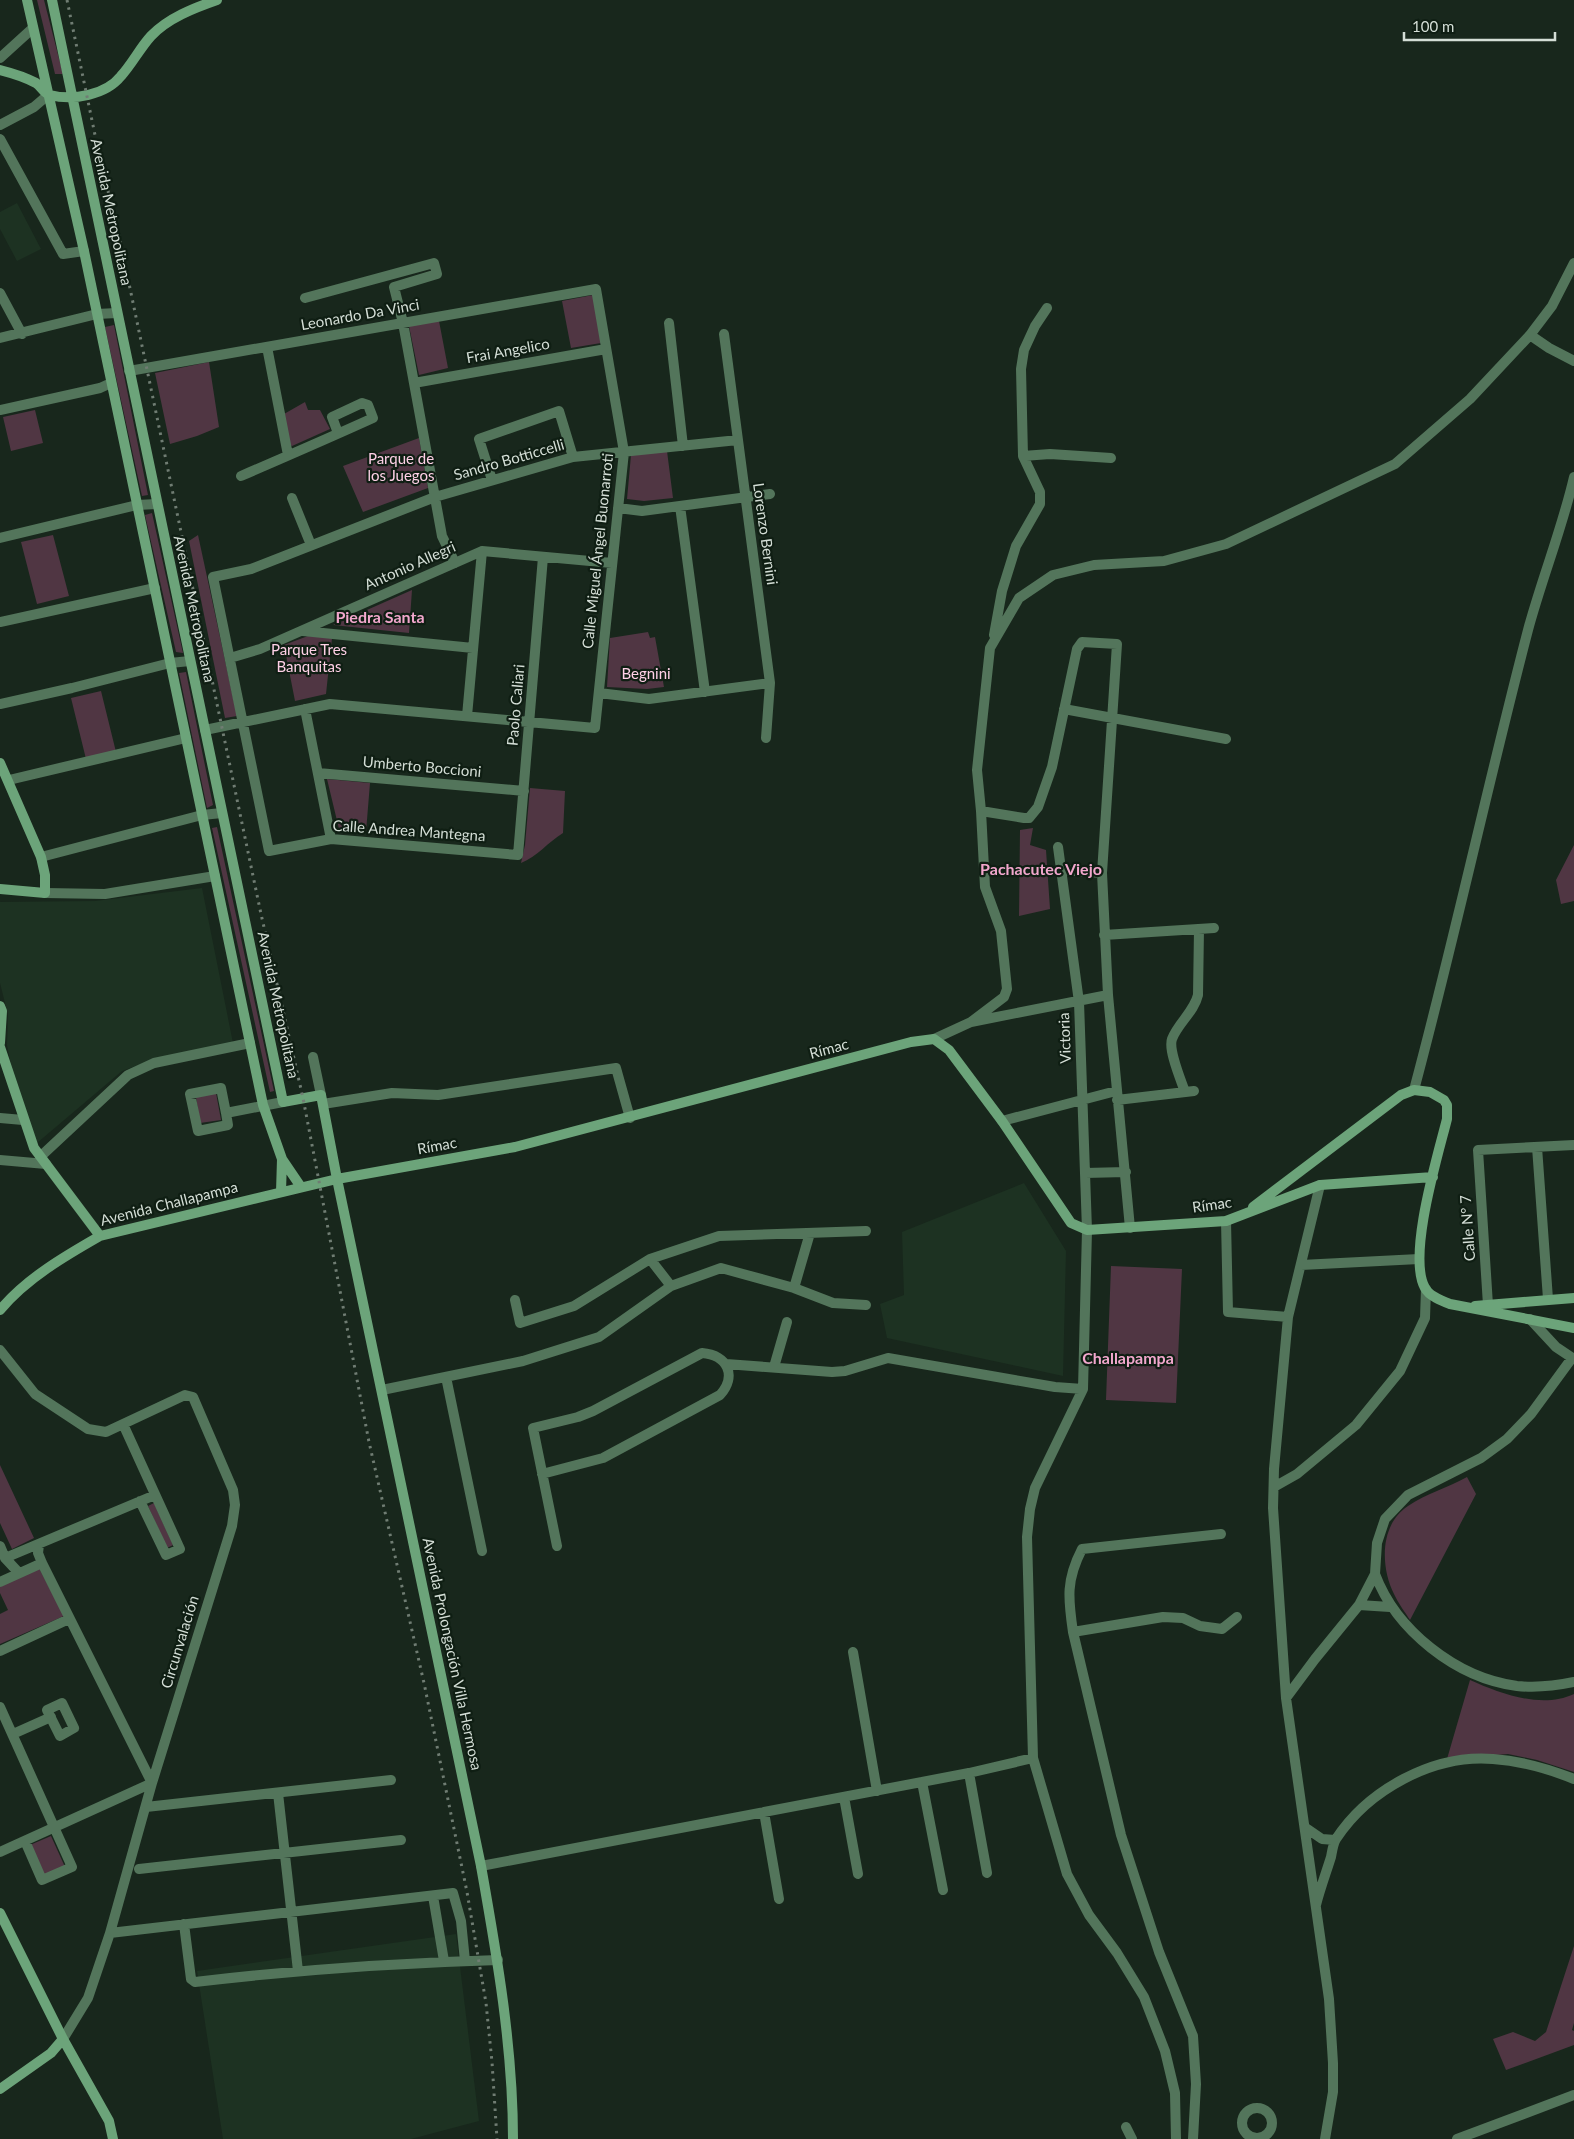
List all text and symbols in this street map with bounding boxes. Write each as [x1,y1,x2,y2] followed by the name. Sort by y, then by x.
[1404,10,1555,42] scale bar
[1412,17,1454,35] text: 100 m
[88,137,136,287] street label: Avenida Metropolitana
[299,295,421,333] street label: Leonardo Da Vinci
[465,334,551,366] street label: Frai Angelico
[451,435,566,483] street label: Sandro Botticcelli
[367,449,435,484] park label: Parque de los Juegos
[578,452,616,650] street label: Calle Miguel Ángel Buonarroti
[750,482,782,586] street label: Lorenzo Bernini
[171,534,219,684] street label: Avenida Metropolitana
[361,537,458,593] street label: Antonio Allegri
[335,607,425,626] district label: Piedra Santa
[271,640,347,675] park label: Parque Tres Banquitas
[502,663,528,746] street label: Paolo Caliari
[621,664,671,682] park label: Begnini
[362,752,482,780] street label: Umberto Boccioni
[332,816,486,844] street label: Calle Andrea Mantegna
[980,859,1102,878] district label: Pachacutec Viejo
[255,930,303,1080] street label: Avenida Metropolitana
[1054,1012,1074,1064] street label: Victoria
[807,1034,850,1062] street label: Rímac
[416,1133,458,1157] street label: Rímac
[98,1177,239,1229] street label: Avenida Challapampa
[1191,1192,1233,1216] street label: Rímac
[1456,1194,1478,1262] street label: Calle N° 7
[1082,1348,1174,1367] district label: Challapampa
[420,1536,486,1772] street label: Avenida Prolongación Villa Hermosa
[156,1593,202,1690] street label: Circunvalación

